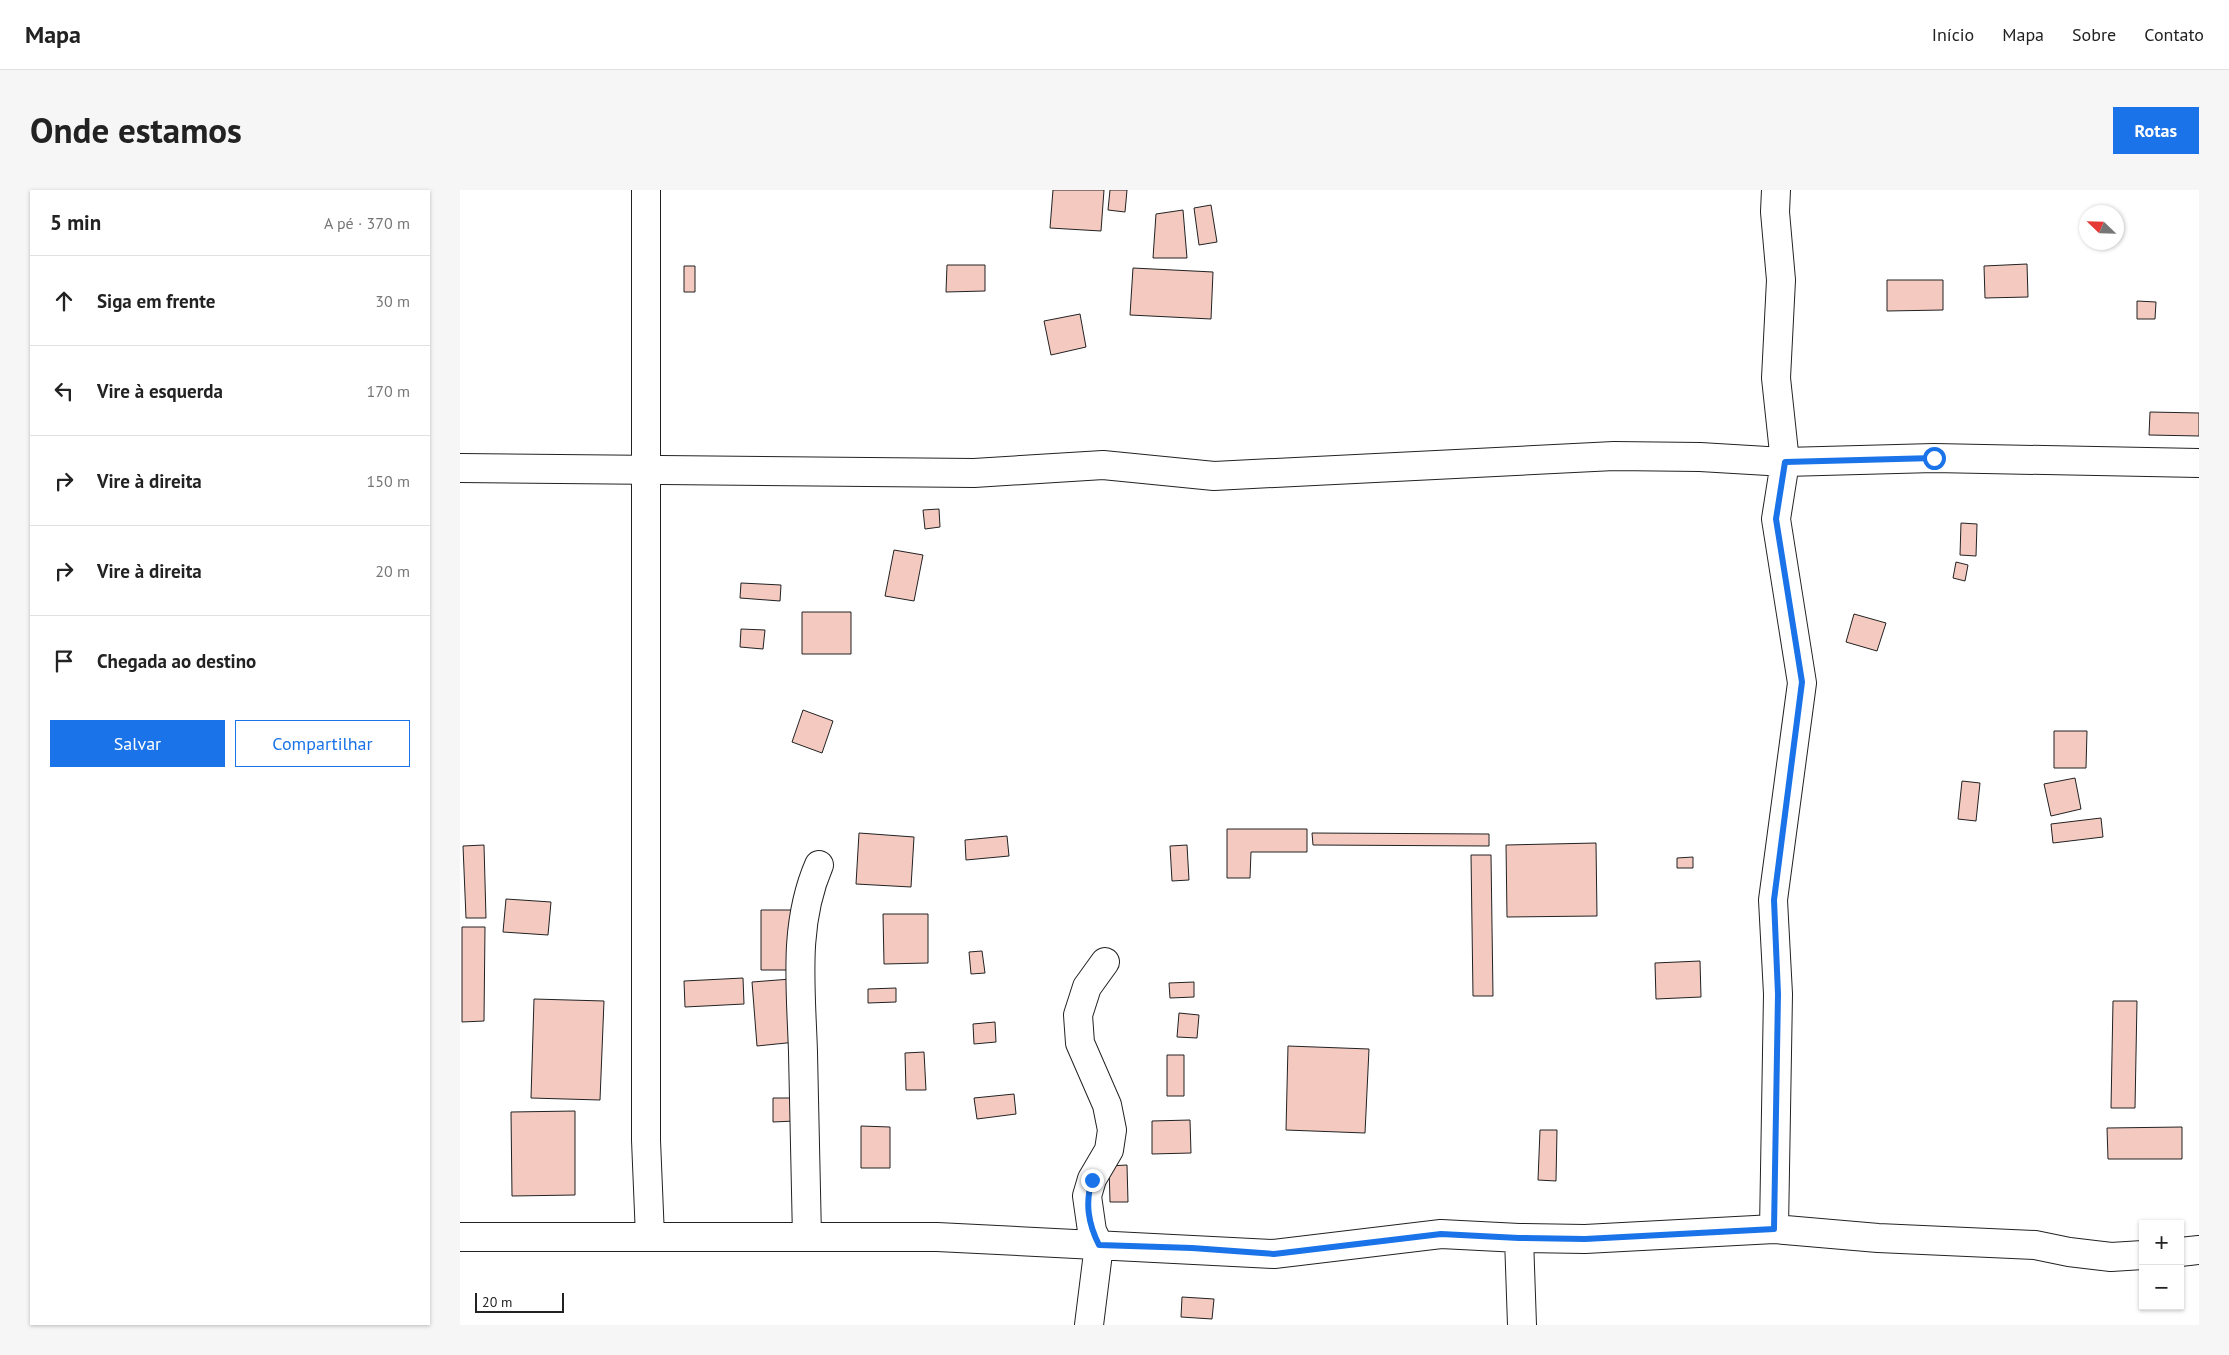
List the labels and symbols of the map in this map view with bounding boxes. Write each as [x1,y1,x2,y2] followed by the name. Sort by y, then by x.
[2079,205,2124,250] north arrow
[1923,447,1946,470] route start
[1081,1169,1104,1192] route end
[475,1290,564,1313] scale bar

